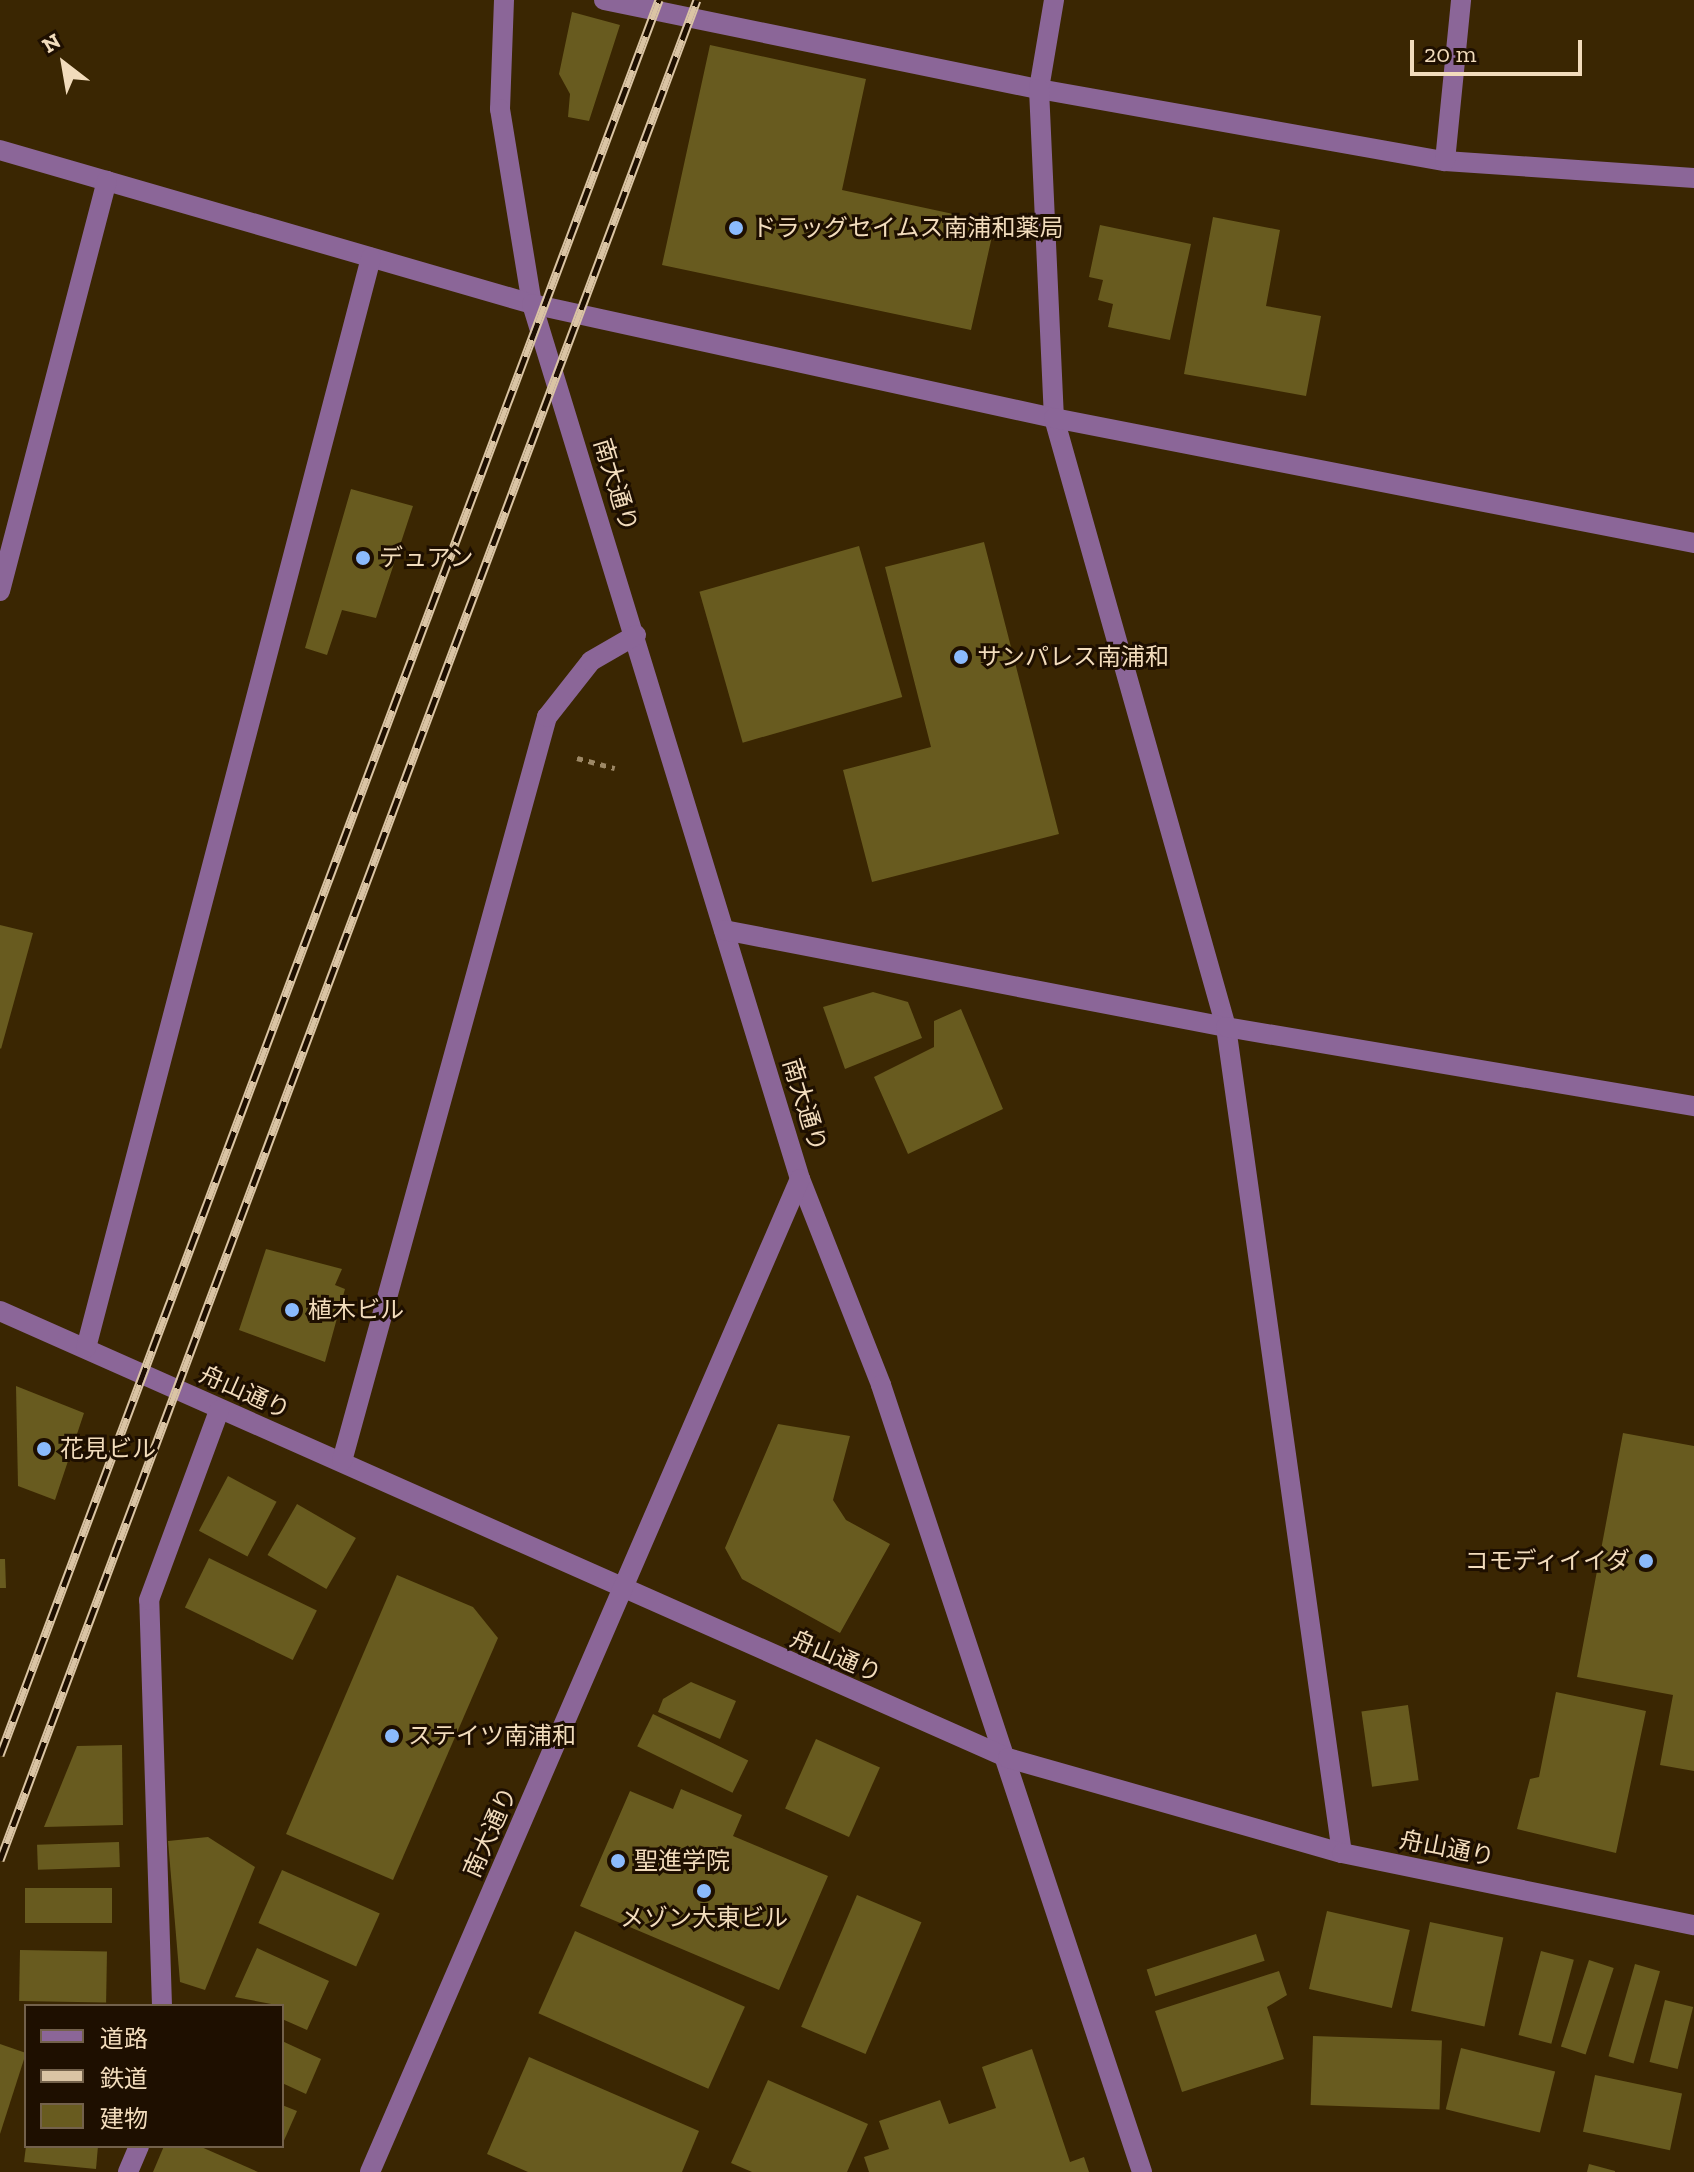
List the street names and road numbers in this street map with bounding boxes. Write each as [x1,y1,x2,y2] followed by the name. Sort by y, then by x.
[588,435,644,535] street label: 南大通り
[777,1055,833,1155] street label: 南大通り
[195,1359,295,1425] street label: 舟山通り
[786,1624,886,1688] street label: 舟山通り
[457,1782,523,1882] street label: 南大通り
[1397,1825,1497,1871] street label: 舟山通り

